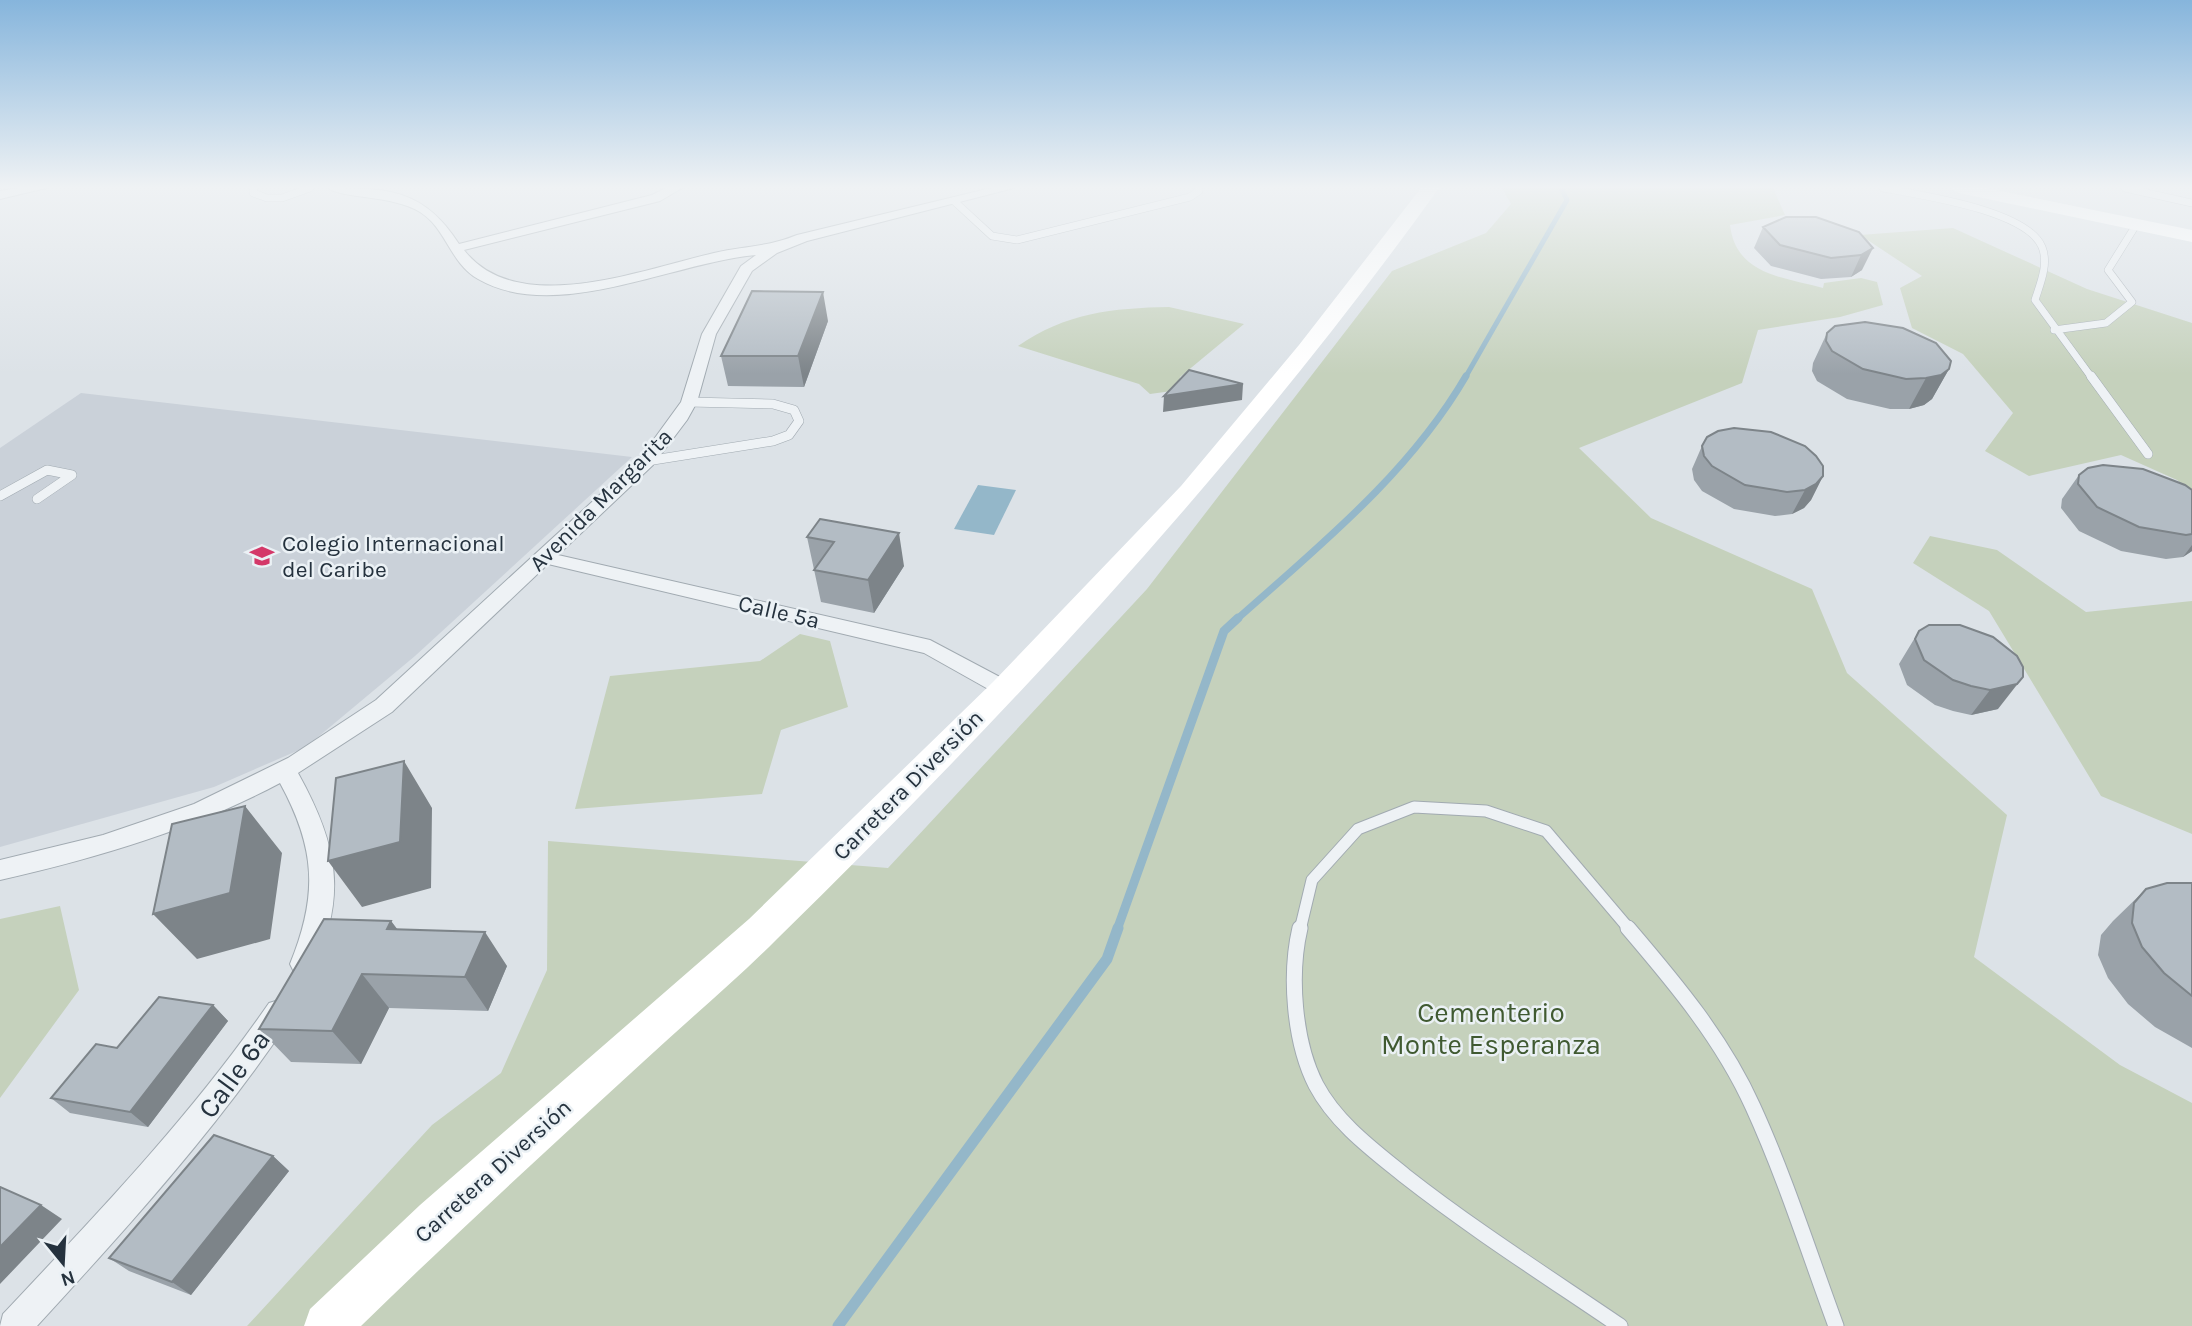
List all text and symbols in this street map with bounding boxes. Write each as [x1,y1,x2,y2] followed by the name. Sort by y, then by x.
[524,423,678,577] street label: Avenida Margarita
[282,530,505,583] place label: Colegio Internacional del Caribe
[248,542,276,570] school or university icon: Colegio Internacional del Caribe
[736,590,822,634] street label: Calle 5ª
[827,704,989,866] street label: Carretera Diversión
[1381,996,1601,1061] park label: Cementerio Monte Esperanza
[191,1024,277,1124] street label: Calle 6ª
[409,1094,577,1248] street label: Carretera Diversión
[28,1228,98,1298] north arrow
[58,1266,78,1291] text: N

